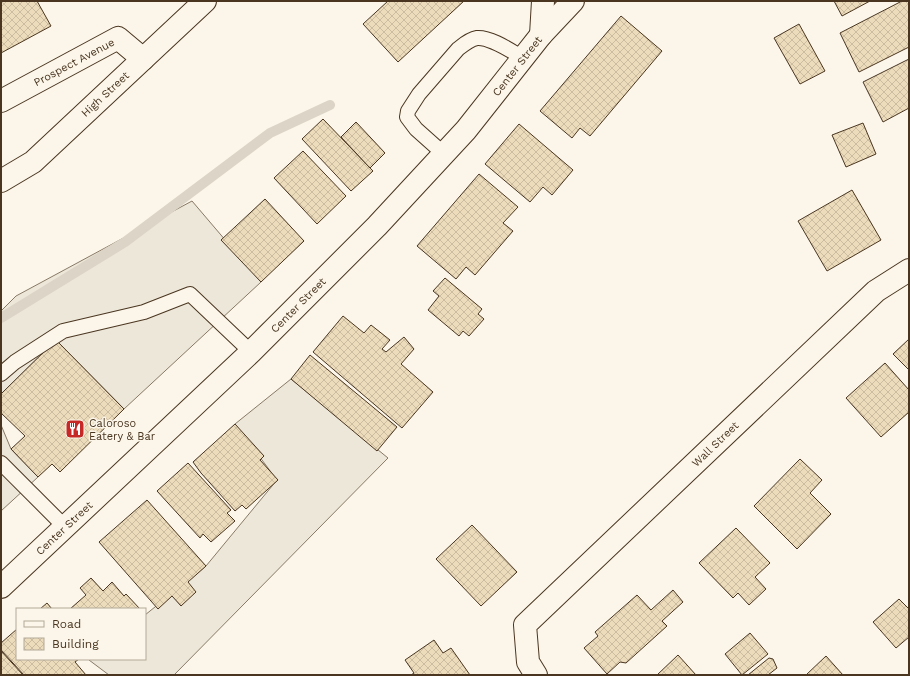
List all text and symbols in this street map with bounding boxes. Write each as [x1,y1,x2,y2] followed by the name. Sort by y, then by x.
[490,33,545,99] street label: Center Street
[32,36,117,89] street label: Prospect Avenue
[79,69,132,120] street label: High Street
[268,275,329,336] street label: Center Street
[89,417,156,443] place label: Caloroso Eatery & Bar
[64,418,86,440] restaurant icon: Caloroso Eatery & Bar
[689,419,742,470] street label: Wall Street
[33,499,96,558] street label: Center Street
[16,608,146,660] legend
[52,617,81,631] text: Road
[52,637,99,651] text: Building

